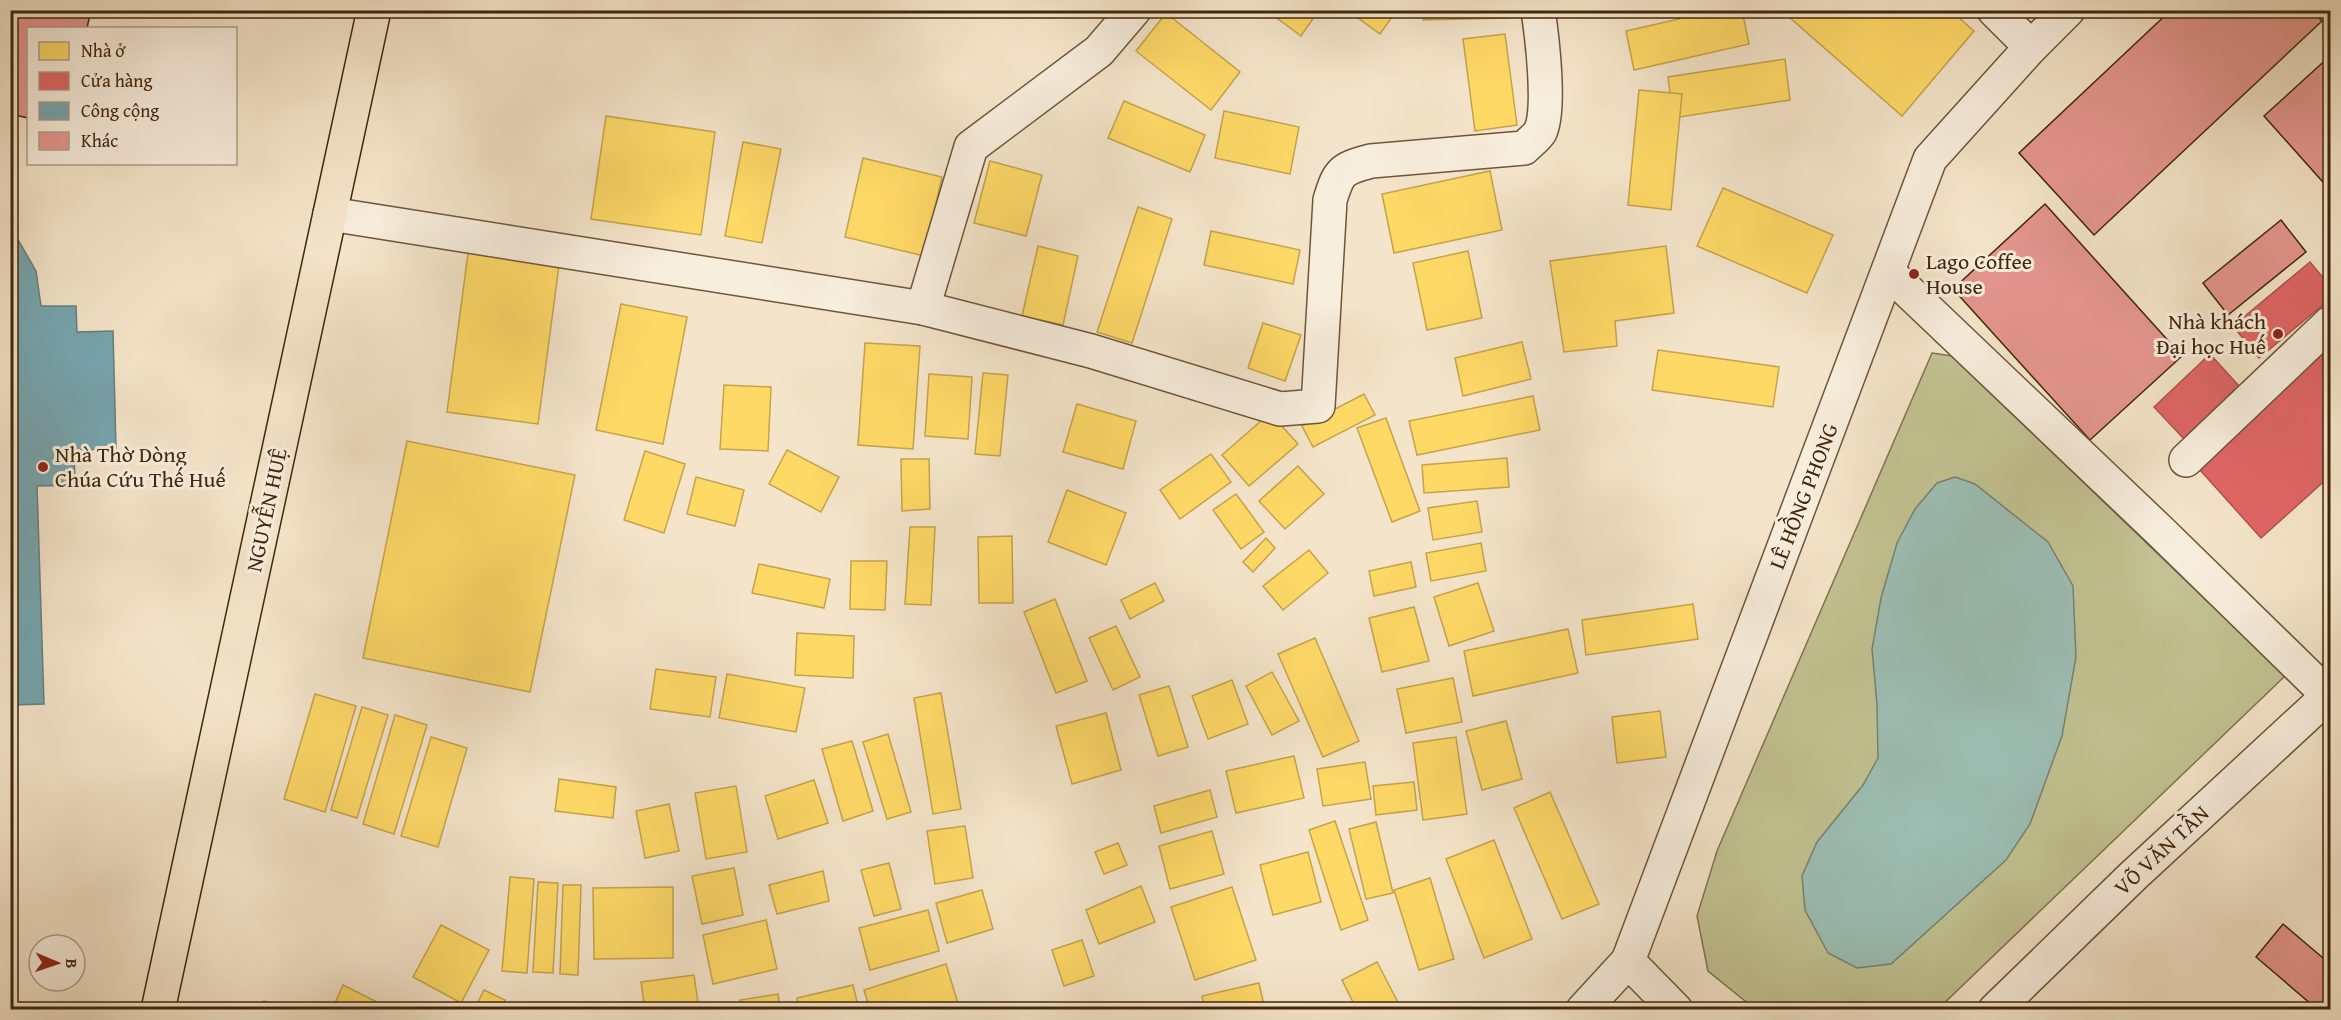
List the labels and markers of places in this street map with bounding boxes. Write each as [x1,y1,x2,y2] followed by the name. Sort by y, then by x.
[1926,245,2032,302] place label: Lago Coffee House
[1907,267,1921,281] marker: Lago Coffee House
[2156,305,2267,362] place label: Nhà khách Đại học Huế
[2271,327,2285,341] marker: Nhà khách Đại học Huế
[55,438,226,495] place label: Nhà Thờ Dòng Chúa Cứu Thế Huế
[36,460,50,474] marker: Nhà Thờ Dòng Chúa Cứu Thế Huế

